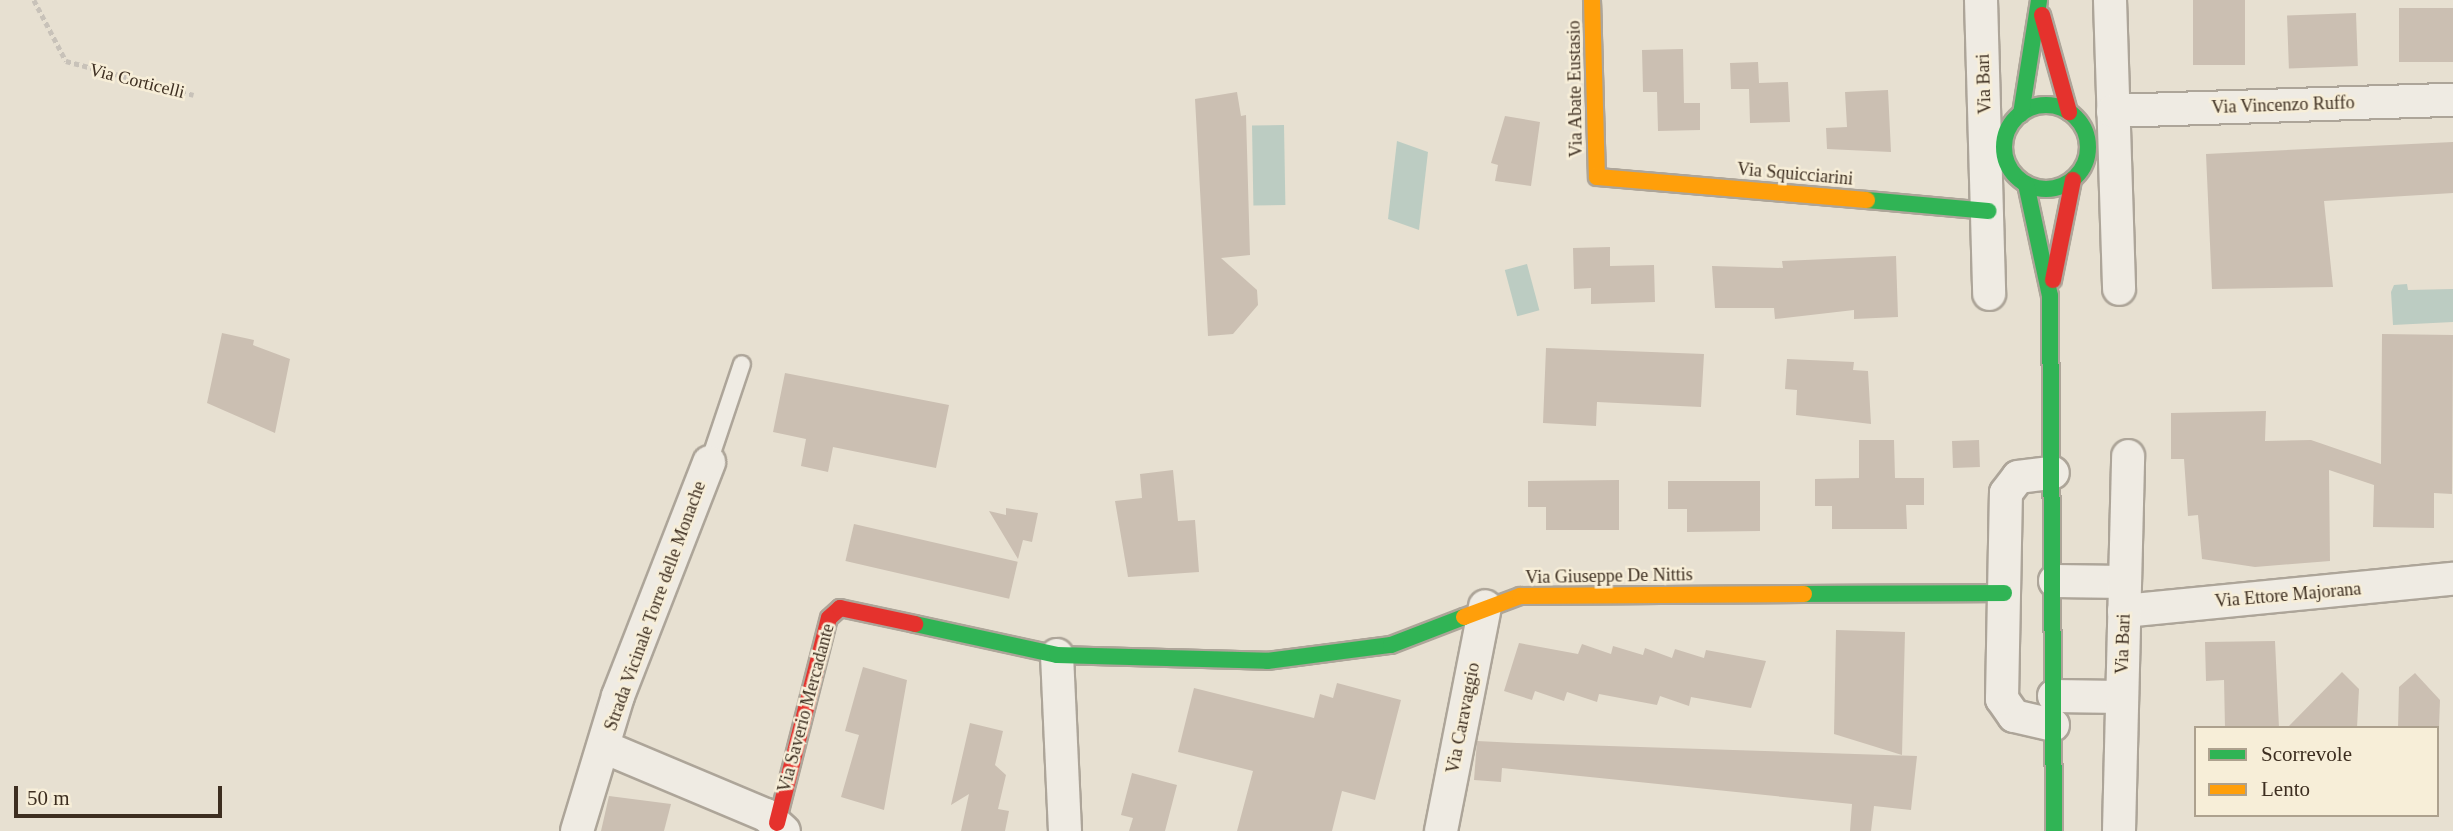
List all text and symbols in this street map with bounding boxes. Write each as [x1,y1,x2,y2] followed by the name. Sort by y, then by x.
[1563,20,1587,158] street label: Via Abate Eustasio
[1972,53,1996,115] street label: Via Bari
[87,59,187,103] street label: Via Corticelli
[2211,92,2355,118] street label: Via Vincenzo Ruffo
[1736,158,1854,190] street label: Via Squicciarini
[600,478,710,734] street label: Strada Vicinale Torre delle Monache
[1525,564,1693,588] street label: Via Giuseppe De Nittis
[2214,578,2362,612] street label: Via Ettore Majorana
[2111,613,2135,675] street label: Via Bari
[773,621,839,795] street label: Via Saverio Mercadante
[1442,661,1484,775] street label: Via Caravaggio
[2194,726,2439,817] legend
[2261,742,2352,766] text: Scorrevole
[18,772,226,816] scale bar
[2261,777,2310,801] text: Lento
[27,786,70,810] text: 50 m

